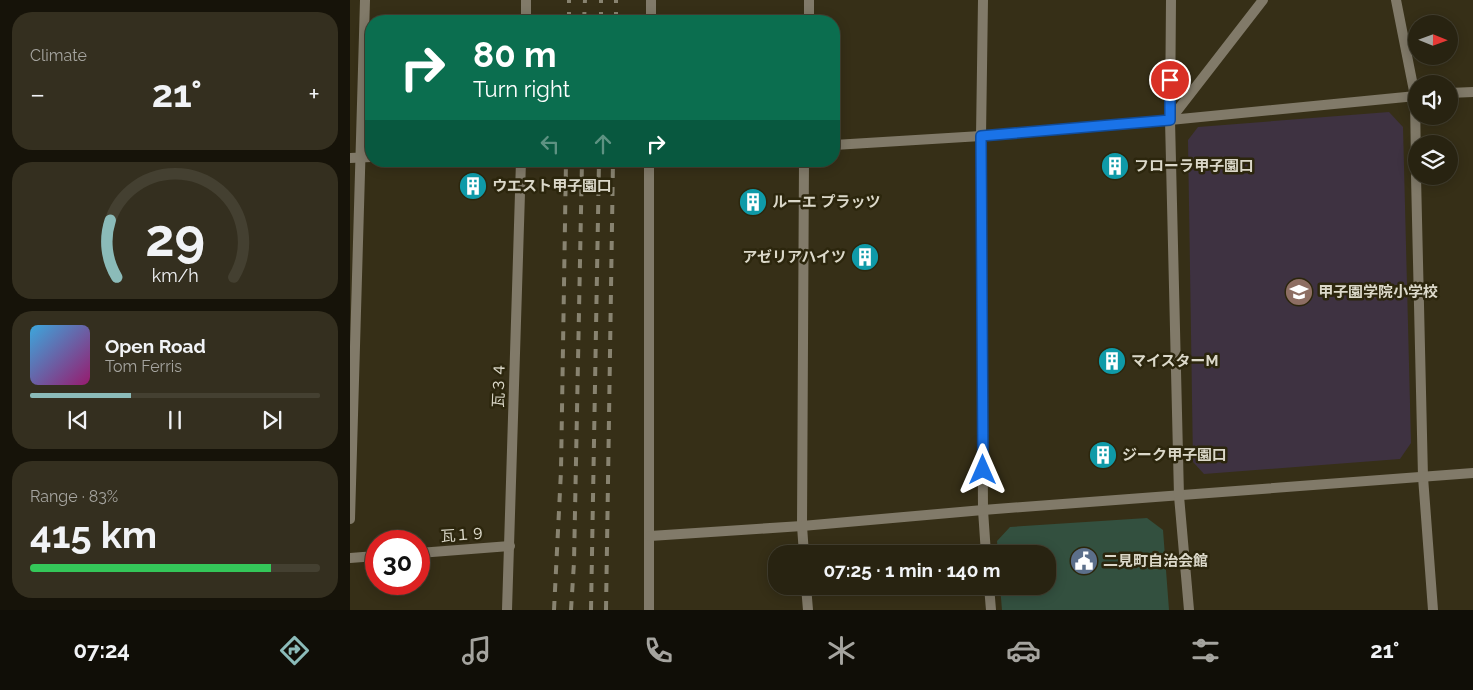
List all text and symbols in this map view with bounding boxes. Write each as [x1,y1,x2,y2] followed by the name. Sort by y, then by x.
[1408,15,1458,65] north arrow
[1408,15,1458,185] map controls
[473,34,557,75] text: 80 m
[390,35,455,100] icon: right
[30,46,87,65] text: Climate
[1149,59,1191,101] pin
[1156,66,1184,94] icon: arrive
[152,71,202,116] text: 21°
[1408,75,1458,125] button: sound
[473,76,570,102] text: Turn right
[30,78,45,111] text: −
[308,78,320,111] text: +
[536,130,564,158] icon: left
[589,130,617,158] icon: ahead
[642,130,670,158] icon: right
[1408,135,1458,185] button: layers
[1100,151,1130,181] building icon: フローラ甲子園口
[1134,157,1254,175] place label: フローラ甲子園口
[458,171,488,201] building icon: ウエスト甲子園口
[492,177,612,195] place label: ウエスト甲子園口
[738,187,768,217] building icon: ルーエ プラッツ
[772,193,881,211] place label: ルーエ プラッツ
[145,207,205,268] text: 29
[850,242,880,272] building icon: アゼリアハイツ
[742,248,846,266] place label: アゼリアハイツ
[151,265,199,286] text: km/h
[1284,277,1314,307] school or university icon: 甲子園学院小学校
[1318,283,1438,301] place label: 甲子園学院小学校
[105,335,206,357] text: Open Road
[1097,346,1127,376] building icon: マイスターM
[1131,352,1219,370] place label: マイスターM
[105,357,182,376] text: Tom Ferris
[489,362,509,408] street label: 瓦３４
[64,406,92,434] icon: previous
[161,406,189,434] icon: pause
[258,406,286,434] icon: next
[1088,440,1118,470] building icon: ジーク甲子園口
[956,443,1008,495] position arrow
[1122,446,1227,464] place label: ジーク甲子園口
[30,487,118,506] text: Range · 83%
[30,512,157,557] text: 415 km
[440,524,486,546] street label: 瓦１９
[365,530,430,595] speed limit sign: 30
[1069,546,1099,576] public building icon: 二見町自治会館
[1103,552,1208,570] place label: 二見町自治会館
[823,559,1001,581] text: 07:25 · 1 min · 140 m
[277,633,312,668] icon: directions
[459,633,494,668] icon: music
[641,633,676,668] icon: phone
[824,633,859,668] icon: climate
[1006,633,1041,668] icon: car
[1188,633,1223,668] icon: filters
[74,637,130,663] text: 07:24
[1370,637,1399,663] text: 21°

